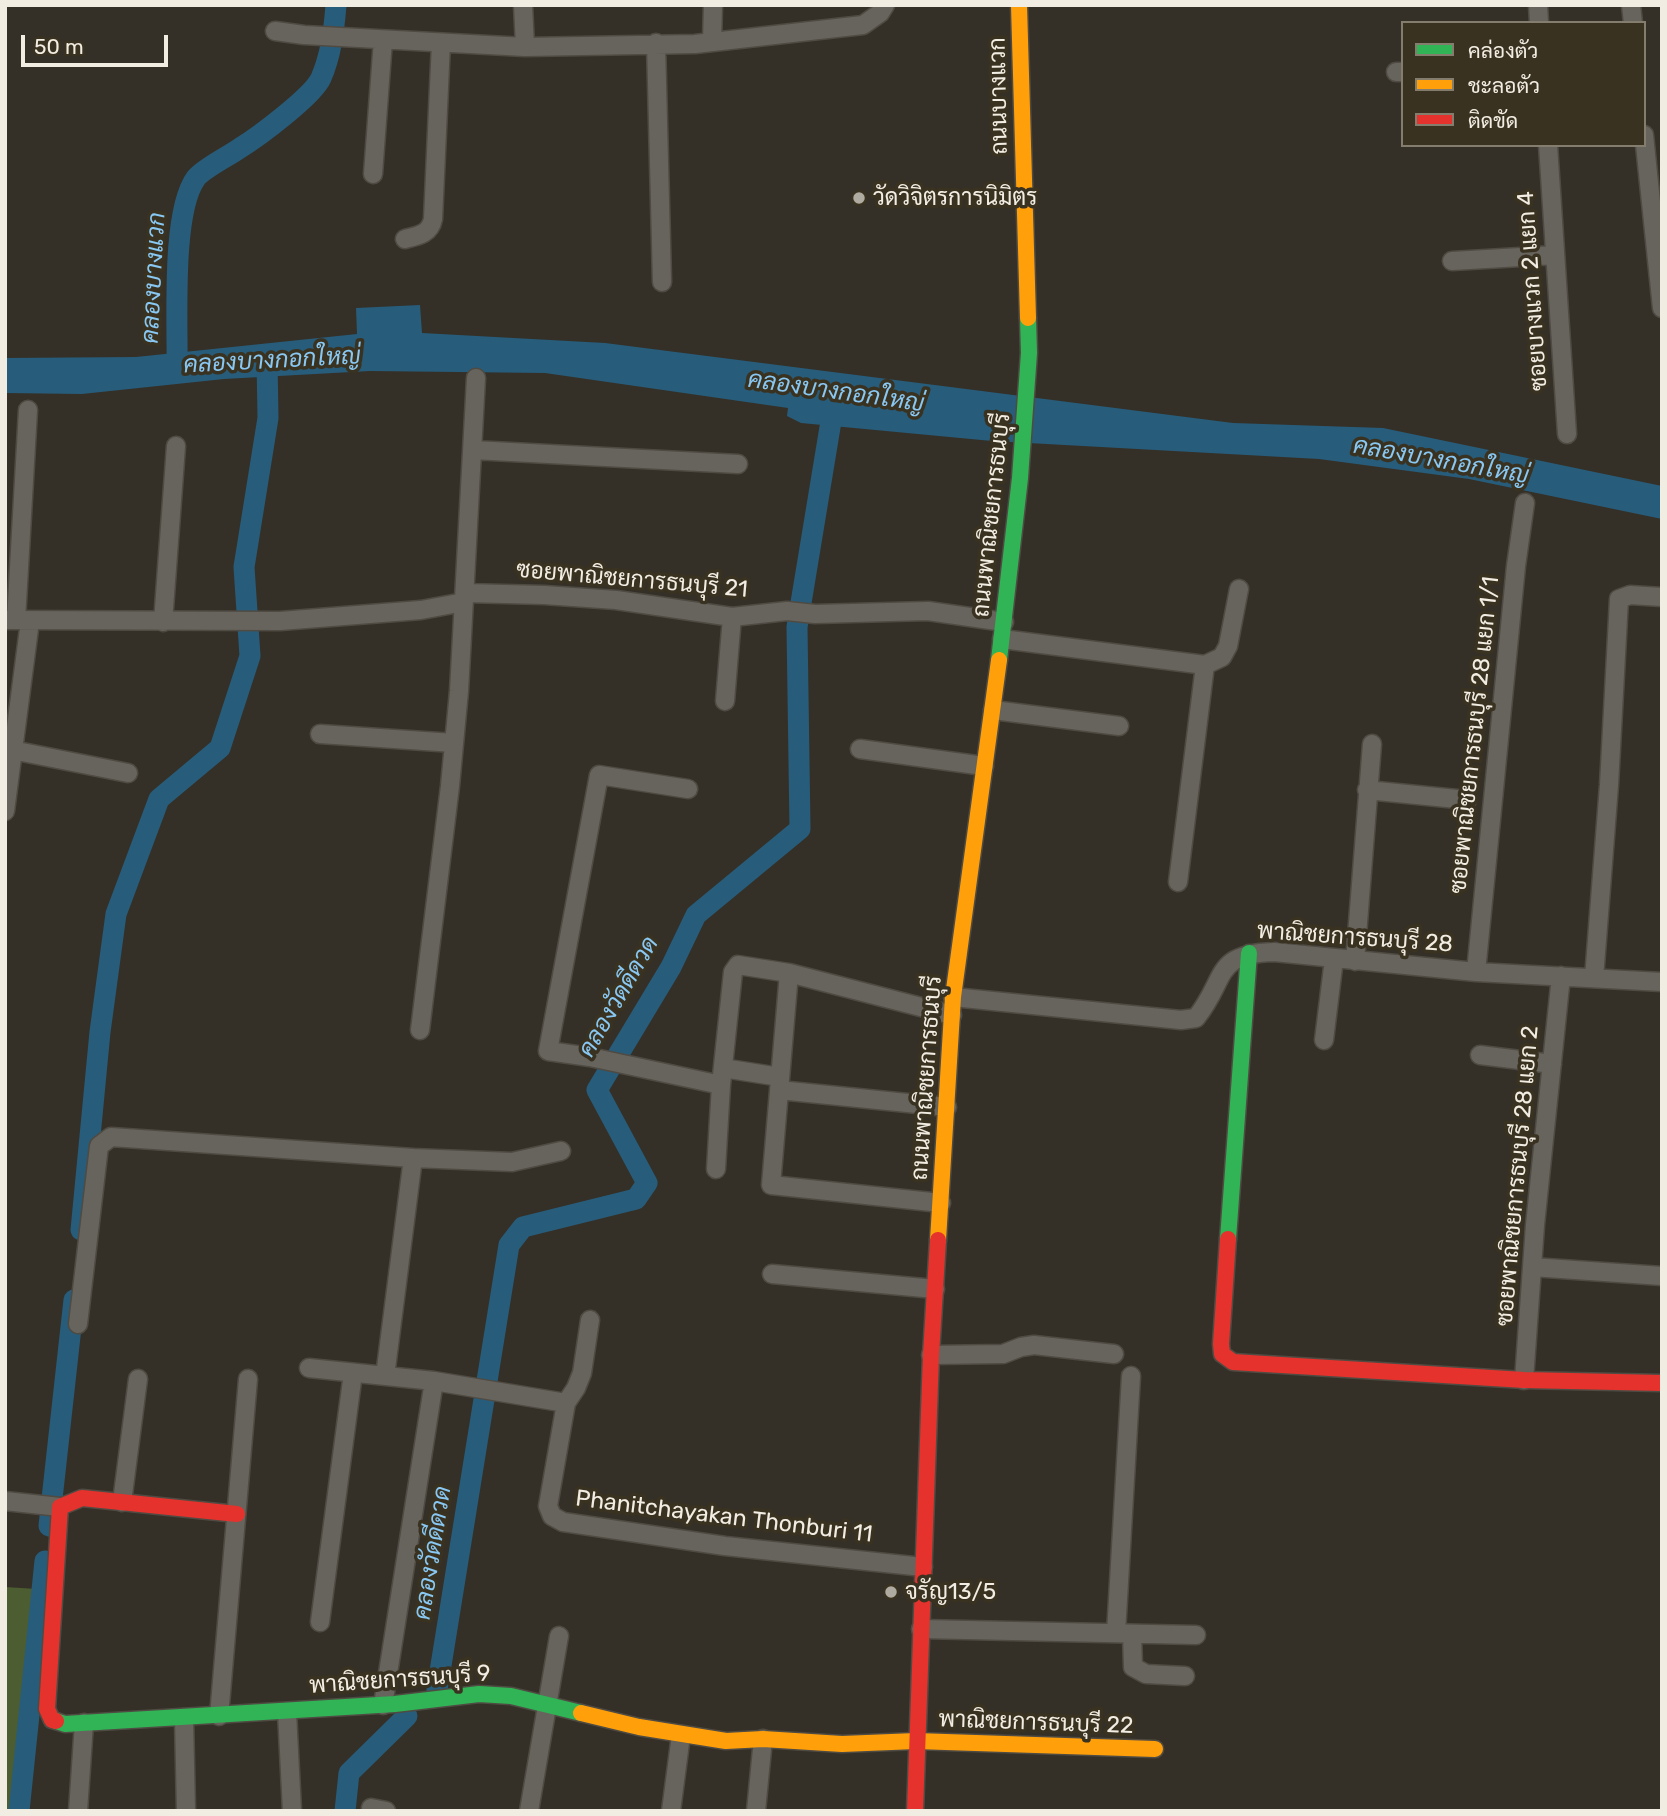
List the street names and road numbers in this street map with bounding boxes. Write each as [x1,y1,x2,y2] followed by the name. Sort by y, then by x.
[984,37,1014,155] street label: ถนนบางแวก
[1512,190,1554,392] street label: ซอยบางแวก 2 แยก 4
[968,412,1016,618] street label: ถนนพาณิชยการธนบุรี
[515,556,749,604] street label: ซอยพาณิชยการธนบุรี 21
[1445,575,1505,895] street label: ซอยพาณิชยการธนบุรี 28 แยก 1/1
[1256,917,1454,959] street label: พาณิชยการธนบุรี 28
[906,975,948,1181] street label: ถนนพาณิชยการธนบุรี
[1491,1025,1545,1327] street label: ซอยพาณิชยการธนบุรี 28 แยก 2
[574,1485,874,1549] street label: Phanitchayakan Thonburi 11
[308,1660,492,1700] street label: พาณิชยการธนบุรี 9
[938,1706,1134,1740] street label: พาณิชยการธนบุรี 22

